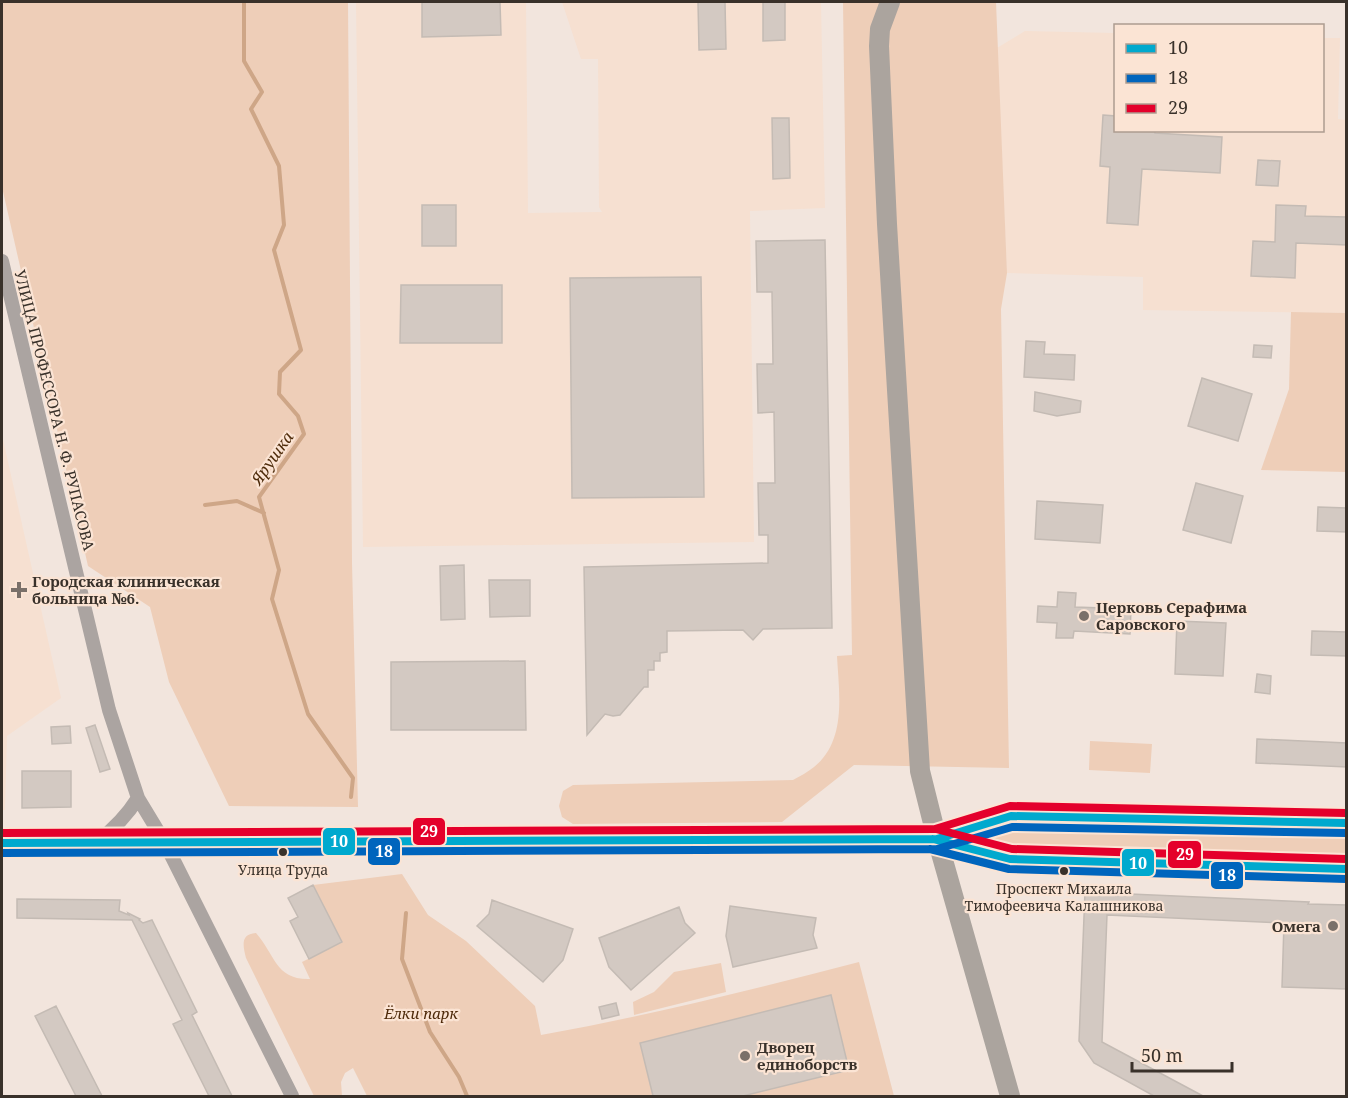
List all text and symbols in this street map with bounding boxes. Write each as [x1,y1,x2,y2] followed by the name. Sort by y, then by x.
[1114,24,1324,132] legend
[1168,35,1188,59] text: 10
[1168,65,1188,89] text: 18
[1168,95,1188,119] text: 29
[10,268,100,553] street label: УЛИЦА ПРОФЕССОРА Н. Ф. РУПАСОВА
[245,427,298,490] water label: Ярушка
[32,571,220,608] place label: Городская клиническая больница №6.
[10,581,28,599] marker: Городская клиническая больница №6.
[1096,597,1247,634] place label: Церковь Серафима Саровского
[1077,609,1091,623] marker: Церковь Серафима Саровского
[412,817,446,846] line badge: 29
[420,820,438,842] text: 29
[322,827,356,856] line badge: 10
[330,830,348,852] text: 10
[367,837,401,866] line badge: 18
[375,840,393,862] text: 18
[1167,840,1202,869] line badge: 29
[1176,843,1194,865] text: 29
[277,846,289,858] marker: Улица Труда
[1121,848,1155,877] line badge: 10
[1129,852,1147,874] text: 10
[238,860,328,879] place label: Улица Труда
[1210,861,1244,890] line badge: 18
[1218,864,1236,886] text: 18
[1058,865,1070,877] marker: Проспект Михаила Тимофеевича Калашникова
[964,879,1164,915] place label: Проспект Михаила Тимофеевича Калашникова
[1272,916,1321,936] place label: Омега
[1326,919,1340,933] marker: Омега
[383,1003,458,1023] park label: Ёлки парк
[1132,1035,1232,1073] scale bar
[757,1037,857,1074] place label: Дворец единоборств
[1141,1043,1183,1067] text: 50 m
[738,1049,752,1063] marker: Дворец единоборств

